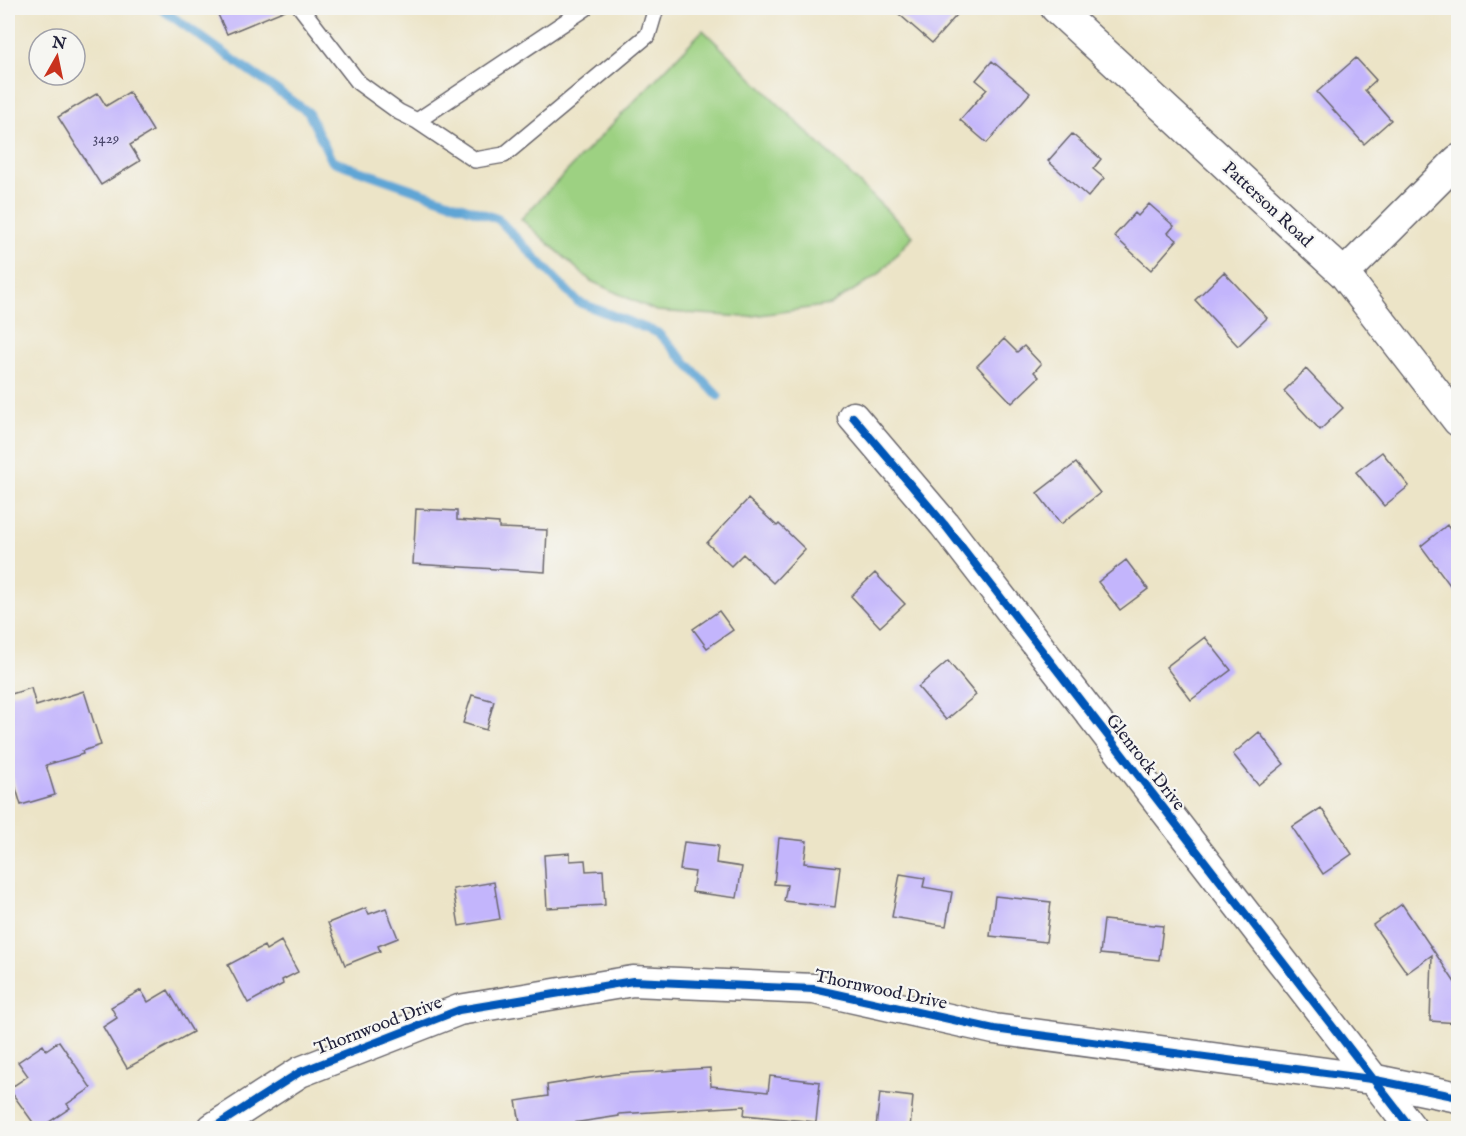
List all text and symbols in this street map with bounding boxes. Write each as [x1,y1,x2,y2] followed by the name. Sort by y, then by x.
[27,27,87,87] north arrow
[50,33,68,55] text: N
[93,129,119,148] house number: 3429
[1217,157,1317,253] street label: Patterson Road
[1100,710,1190,816] street label: Glenrock Drive
[812,965,949,1016] street label: Thornwood Drive
[311,991,446,1061] street label: Thornwood Drive

